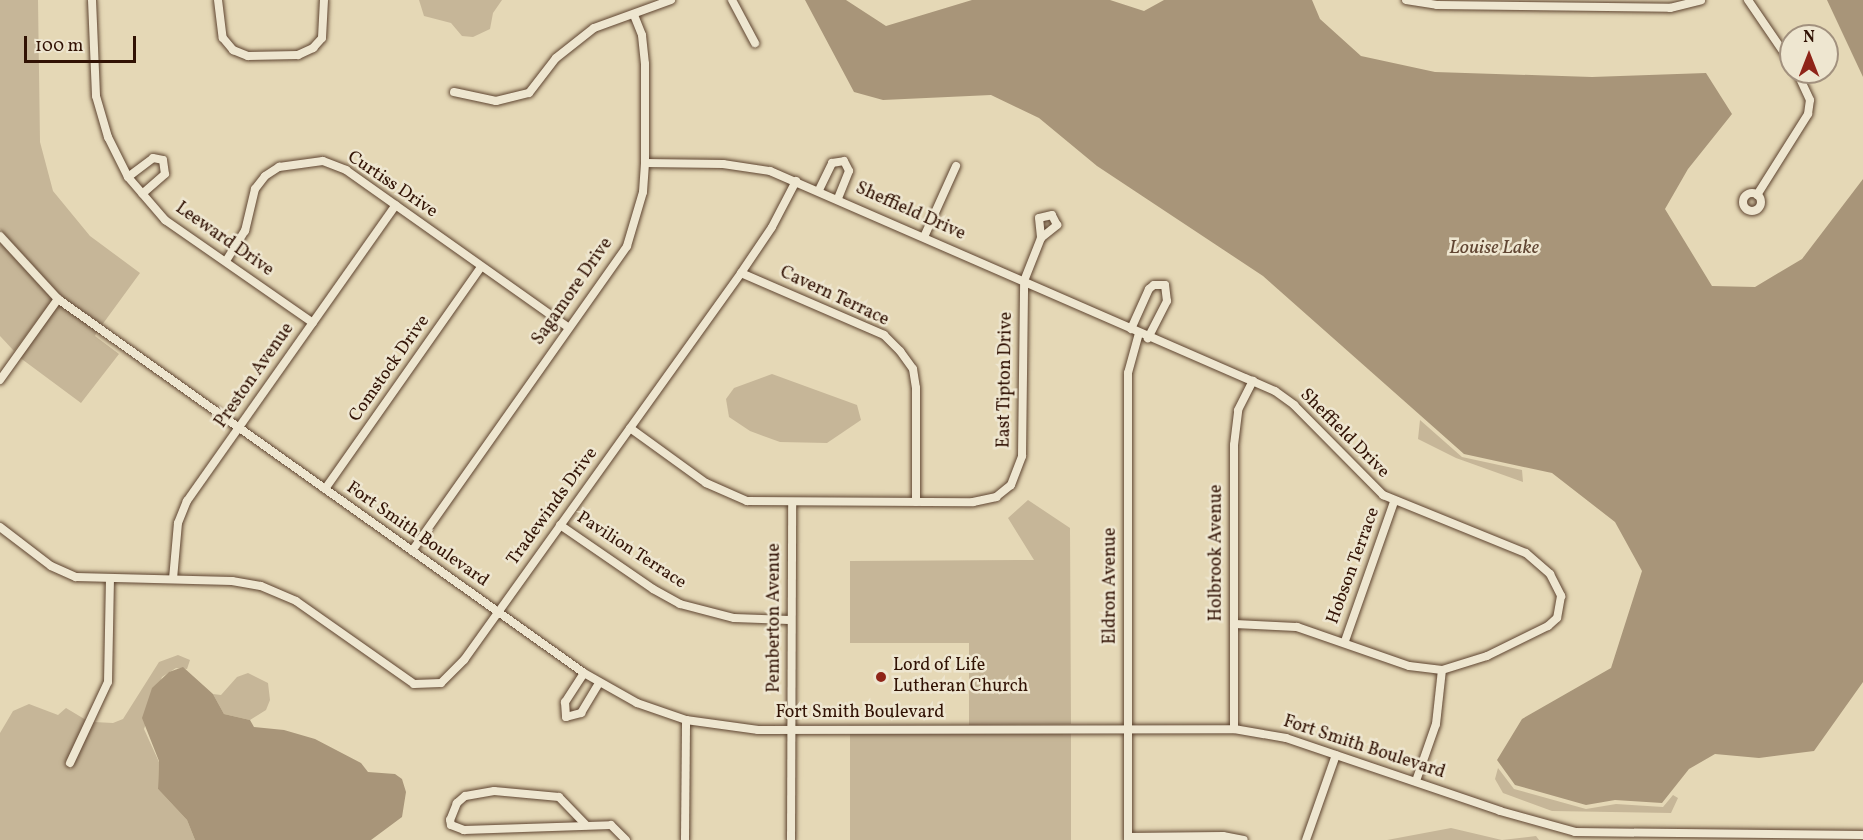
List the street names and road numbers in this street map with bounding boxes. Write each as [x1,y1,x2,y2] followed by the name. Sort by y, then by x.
[343,147,441,223] street label: Curtiss Drive
[852,178,968,246] street label: Sheffield Drive
[171,198,277,282] street label: Leeward Drive
[528,234,618,350] street label: Sagamore Drive
[776,262,892,332] street label: Cavern Terrace
[345,311,435,427] street label: Comstock Drive
[994,311,1018,449] street label: East Tipton Drive
[211,319,299,433] street label: Preston Avenue
[1295,385,1393,483] street label: Sheffield Drive
[503,444,603,570] street label: Tradewinds Drive
[342,478,492,592] street label: Fort Smith Boulevard
[1206,485,1228,621] street label: Holbrook Avenue
[1323,505,1385,627] street label: Hobson Terrace
[572,507,690,595] street label: Pavilion Terrace
[1100,528,1122,644] street label: Eldron Avenue
[764,543,786,693] street label: Pemberton Avenue
[775,702,945,724] street label: Fort Smith Boulevard
[1280,712,1448,784] street label: Fort Smith Boulevard

